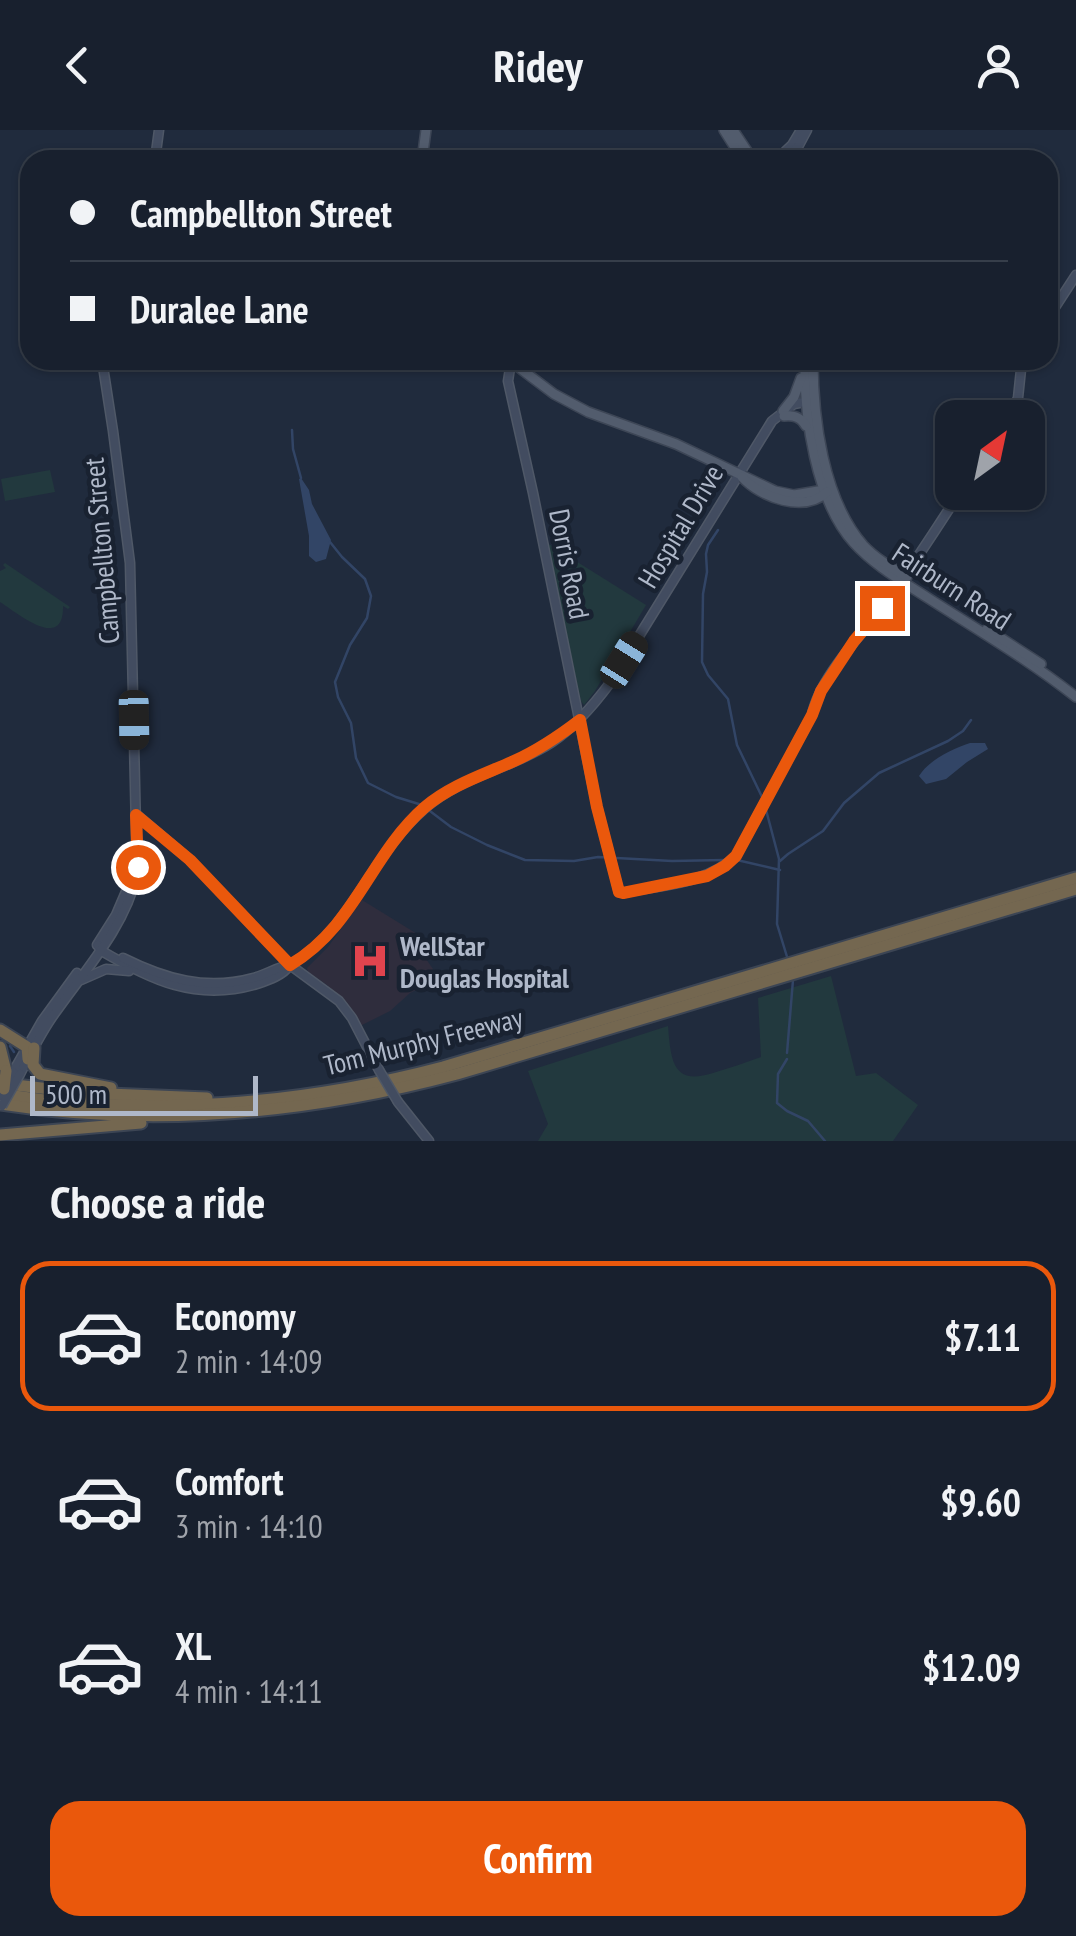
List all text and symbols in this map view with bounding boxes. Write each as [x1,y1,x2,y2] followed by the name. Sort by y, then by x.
[493,36,583,94] text: Ridey
[50,38,105,93] icon: back
[971,38,1026,93] icon: person
[130,188,392,237] text: Campbellton Street
[130,284,309,333] text: Duralee Lane
[935,400,1045,510] north arrow
[935,400,1045,510] map controls
[74,456,128,646] street label: Campbellton Street
[629,458,731,594] street label: Hospital Drive
[541,506,599,622] street label: Dorris Road
[886,534,1018,638] street label: Fairburn Road
[860,586,905,631] route end
[595,627,653,693] car
[118,690,150,750] car
[116,845,161,890] route start
[399,927,569,996] place label: WellStar Douglas Hospital
[349,940,391,982] hospital icon: WellStar Douglas Hospital
[320,998,527,1084] street label: Tom Murphy Freeway
[30,1071,258,1116] scale bar
[45,1075,107,1112] text: 500 m
[50,1172,265,1230] text: Choose a ride
[55,1291,145,1381] icon: car
[175,1291,295,1340] text: Economy
[944,1312,1021,1361] text: $7.11
[175,1340,323,1382] text: 2 min · 14:09
[55,1456,145,1546] icon: car
[175,1456,284,1505] text: Comfort
[940,1477,1021,1526] text: $9.60
[175,1505,323,1547] text: 3 min · 14:10
[55,1621,145,1711] icon: car
[175,1621,211,1670] text: XL
[922,1642,1021,1691] text: $12.09
[175,1670,323,1712] text: 4 min · 14:11
[50,1801,1026,1916] button: Confirm

